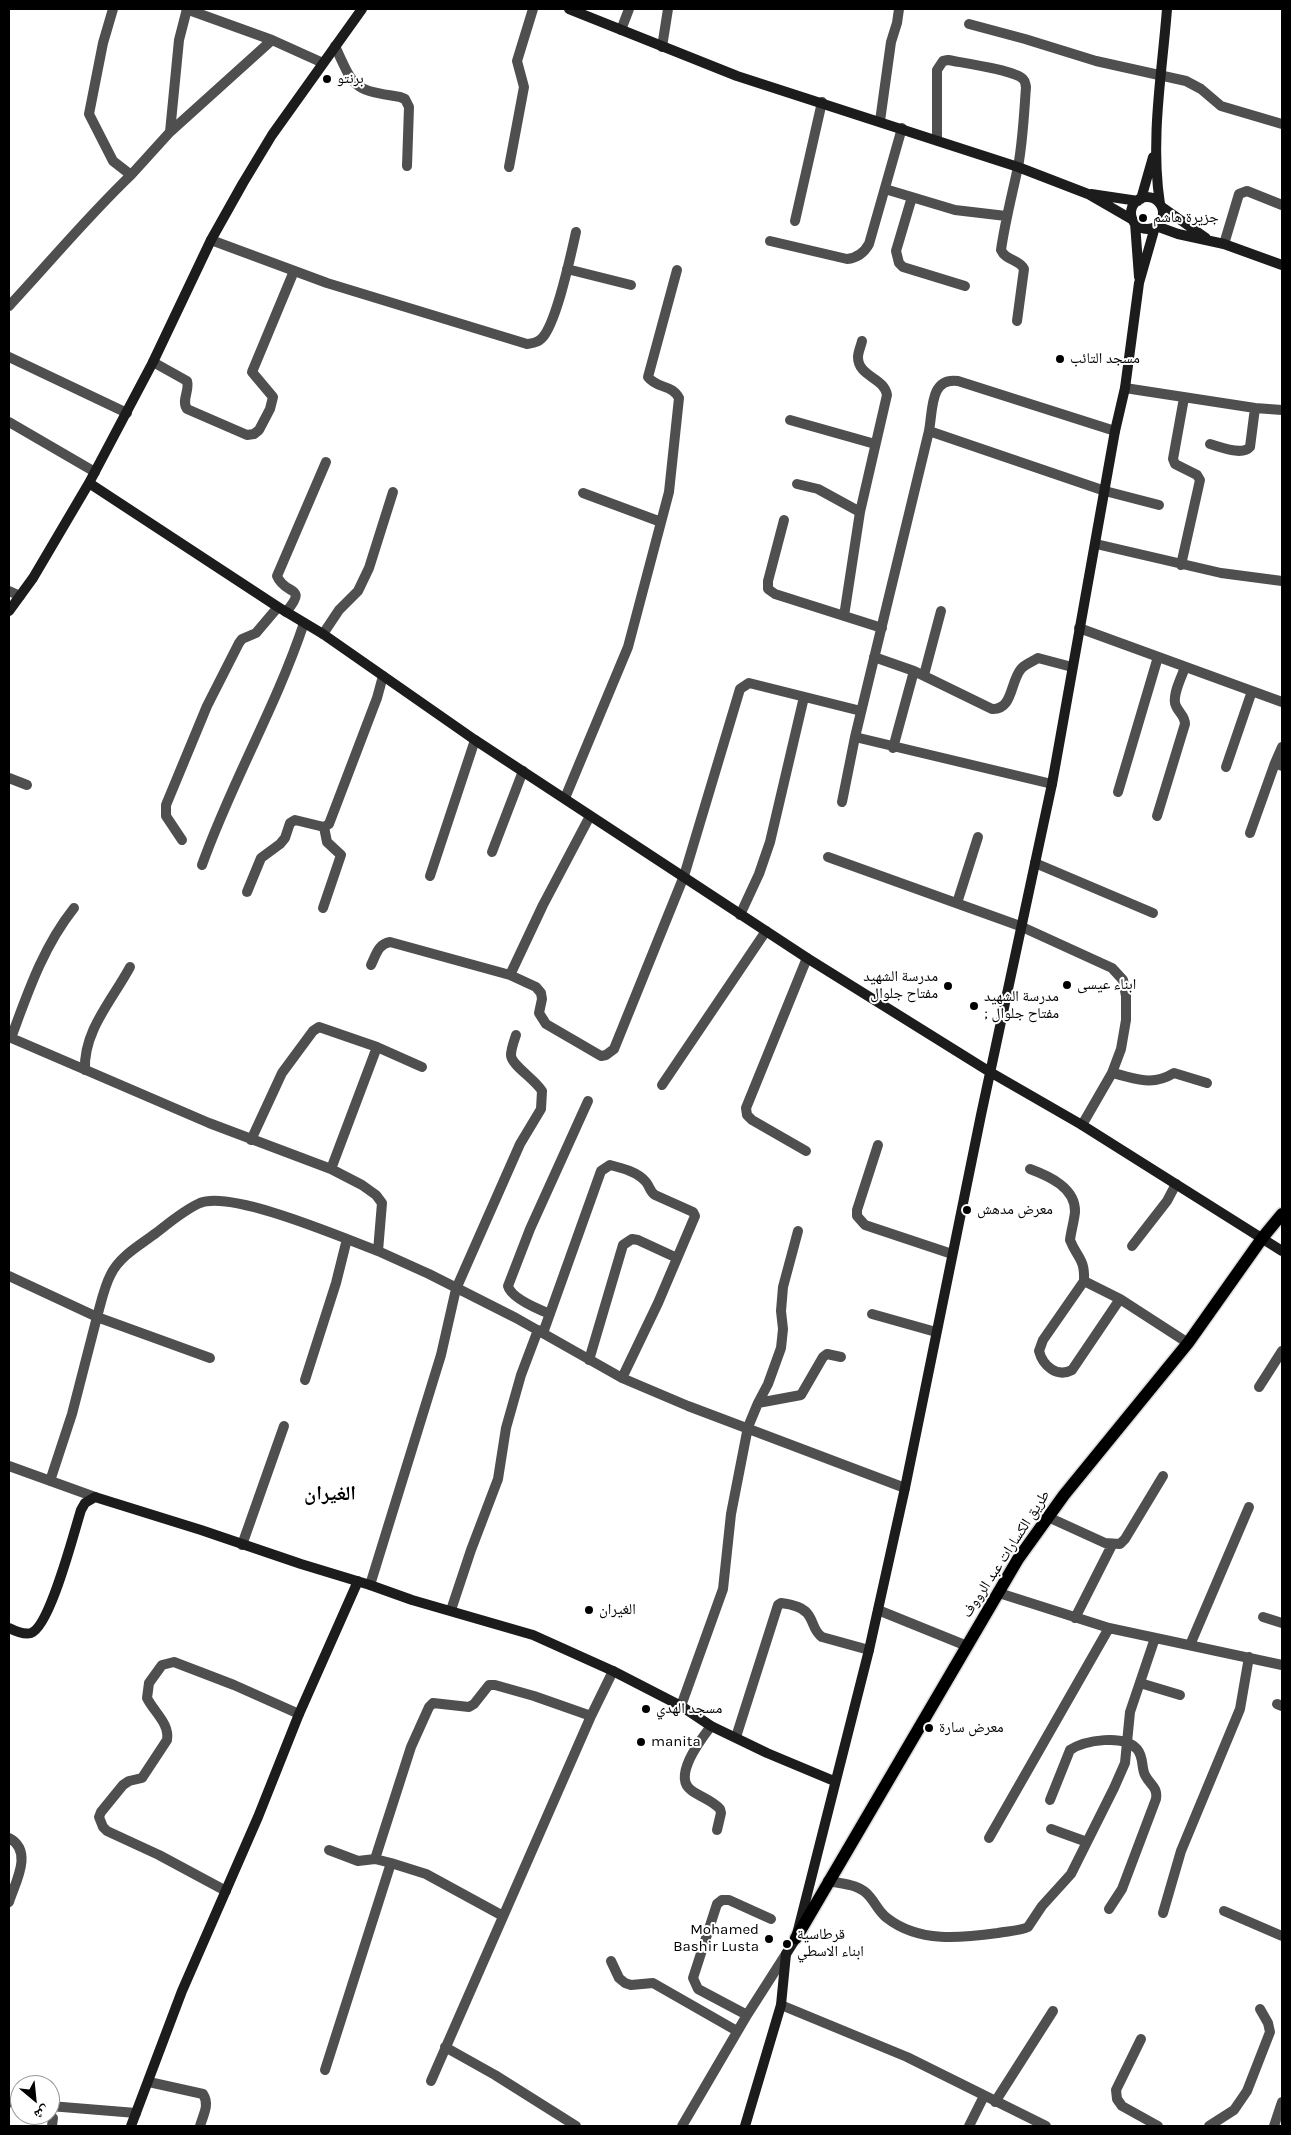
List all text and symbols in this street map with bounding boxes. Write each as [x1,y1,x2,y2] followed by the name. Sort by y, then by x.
[337,70,364,88] place label: برنتو
[321,73,333,85] marker: برنتو
[1153,209,1219,227] place label: جزيرة هاشم
[1137,212,1149,224] marker: جزيرة هاشم
[1070,350,1140,368] place label: مسجد التائب
[1054,353,1066,365] marker: مسجد التائب
[863,968,938,1003] place label: مدرسة الشهيد مفتاح جلوال
[1077,976,1136,994] place label: ابناء عيسى
[1061,979,1073,991] marker: ابناء عيسى
[942,980,954,992] marker: مدرسة الشهيد مفتاح جلوال
[984,988,1059,1023] place label: مدرسة الشهيد ; مفتاح جلوال
[968,1000,980,1012] marker: مدرسة الشهيد ; مفتاح جلوال
[977,1201,1053,1219] place label: معرض مدهش
[961,1204,973,1216] marker: معرض مدهش
[304,1482,356,1506] district label: الغيران
[958,1487,1054,1621] street label: طريق الكسارات عبد الرووف
[599,1601,636,1619] place label: الغيران
[583,1604,595,1616] marker: الغيران
[656,1700,722,1718] place label: مسجد الهدي
[640,1703,652,1715] marker: مسجد الهدي
[939,1719,1004,1737] place label: معرض سارة
[923,1722,935,1734] marker: معرض سارة
[651,1733,701,1751] place label: manita
[635,1736,647,1748] marker: manita
[673,1921,759,1956] place label: Mohamed Bashir Lusta
[797,1926,864,1961] place label: قرطاسية ابناء الاسطي
[763,1933,775,1945] marker: Mohamed Bashir Lusta
[781,1938,793,1950] marker: قرطاسية ابناء الاسطي
[10,2075,60,2125] north arrow
[31,2102,52,2124] text: ش

